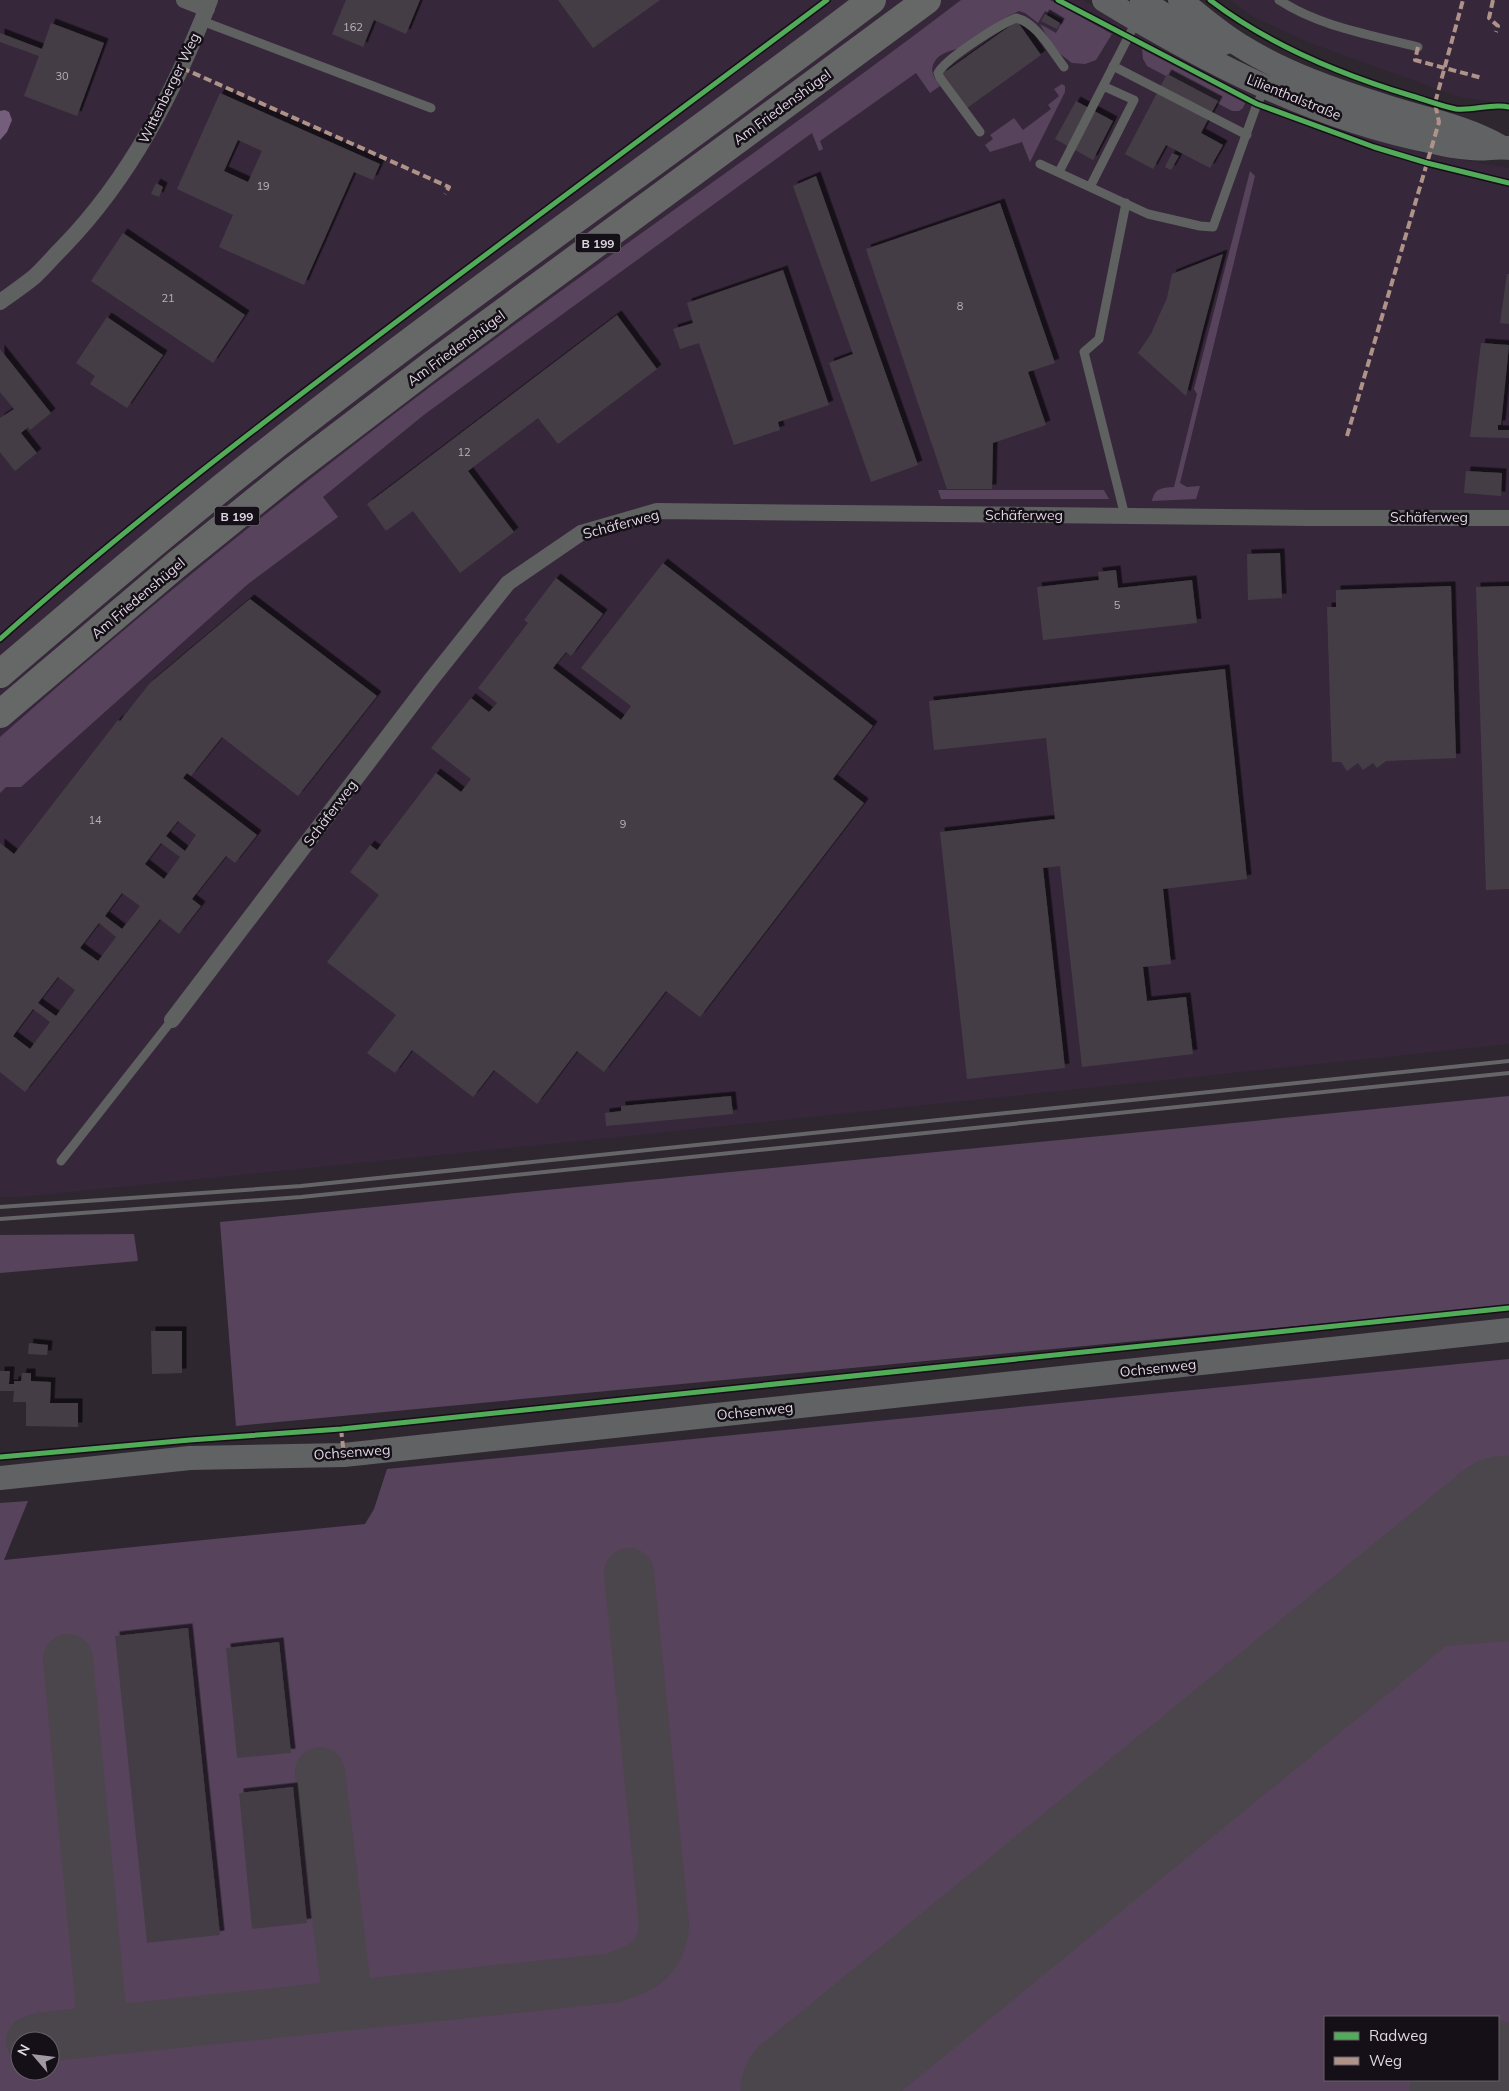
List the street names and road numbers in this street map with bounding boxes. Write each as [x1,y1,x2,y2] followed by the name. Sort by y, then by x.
[134,30,204,146] street label: Wittenberger Weg
[729,65,835,149] street label: Am Friedenshügel
[1244,70,1344,124] street label: Lilienthalstraße
[576,234,620,252] road number: B 199
[403,306,509,390] street label: Am Friedenshügel
[581,505,661,543] street label: Schäferweg
[214,506,260,526] road number: B 199
[985,506,1063,524] street label: Schäferweg
[1390,508,1468,526] street label: Schäferweg
[87,554,189,642] street label: Am Friedenshügel
[299,776,361,850] street label: Schäferweg
[1119,1355,1197,1381] street label: Ochsenweg
[716,1398,794,1424] street label: Ochsenweg
[313,1440,391,1464] street label: Ochsenweg

